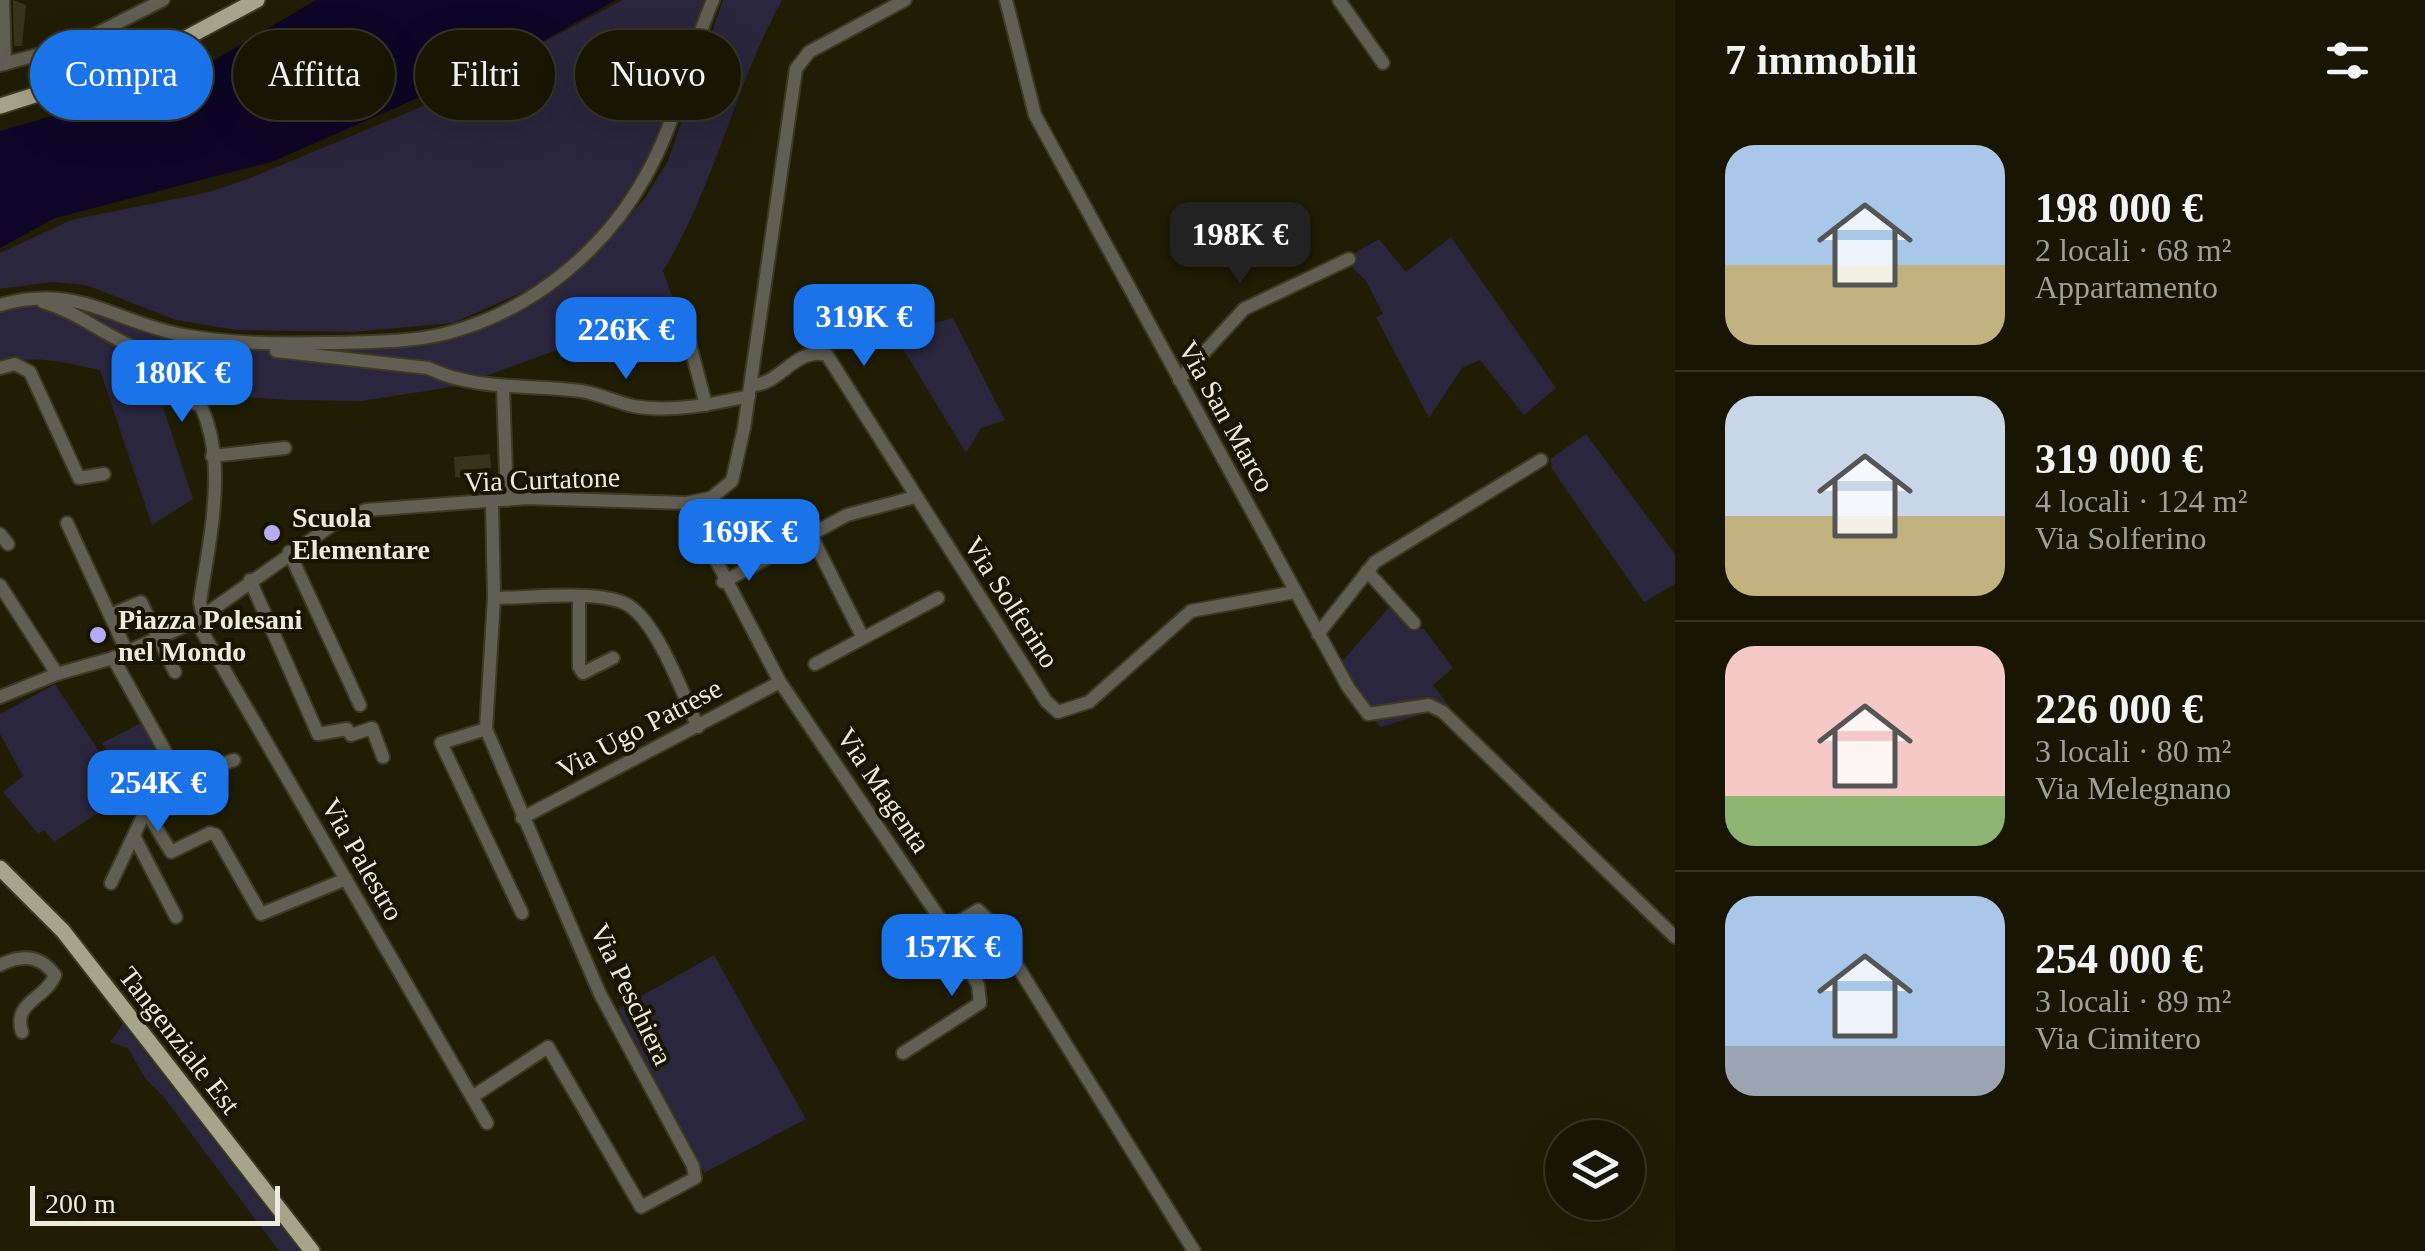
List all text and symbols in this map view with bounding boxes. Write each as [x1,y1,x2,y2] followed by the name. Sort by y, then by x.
[30,30,213,120] chip: Compra
[233,30,395,120] chip: Affitta
[415,30,555,120] chip: Filtri
[575,30,741,120] chip: Nuovo
[2320,33,2375,88] icon: filters
[1725,37,1918,83] text: 7 immobili
[1805,185,1925,305] icon: home
[2035,185,2203,231] text: 198 000 €
[1159,202,1321,287] pin: 198K €
[1192,216,1288,252] text: 198K €
[2035,232,2231,268] text: 2 locali · 68 m²
[2035,269,2218,305] text: Appartamento
[783,284,945,369] pin: 319K €
[545,297,707,382] pin: 226K €
[816,298,912,334] text: 319K €
[578,311,674,347] text: 226K €
[1172,335,1281,497] street label: Via San Marco
[101,340,263,425] pin: 180K €
[134,354,230,390] text: 180K €
[1805,436,1925,556] icon: home
[2035,436,2203,482] text: 319 000 €
[463,461,621,498] street label: Via Curtatone
[2035,483,2247,519] text: 4 locali · 124 m²
[668,499,830,584] pin: 169K €
[292,502,430,565] place label: Scuola Elementare
[701,513,797,549] text: 169K €
[2035,520,2206,556] text: Via Solferino
[261,522,283,544] marker: Scuola Elementare
[958,531,1065,674] street label: Via Solferino
[118,604,303,667] place label: Piazza Polesani nel Mondo
[87,624,109,646] marker: Piazza Polesani nel Mondo
[552,672,727,785] street label: Via Ugo Patrese
[1805,686,1925,806] icon: home
[2035,686,2203,732] text: 226 000 €
[831,722,937,859] street label: Via Magenta
[2035,733,2231,769] text: 3 locali · 80 m²
[77,750,239,835] pin: 254K €
[110,764,206,800] text: 254K €
[2035,770,2231,806] text: Via Melegnano
[315,793,410,926] street label: Via Palestro
[871,914,1033,999] pin: 157K €
[584,919,679,1070] street label: Via Peschiera
[904,928,1000,964] text: 157K €
[1805,936,1925,1056] icon: home
[2035,936,2203,982] text: 254 000 €
[113,961,247,1120] street label: Tangenziale Est
[2035,983,2231,1019] text: 3 locali · 89 m²
[2035,1020,2201,1056] text: Via Cimitero
[1545,1120,1645,1220] map controls
[1545,1120,1645,1220] button: layers
[30,1181,280,1226] scale bar
[45,1188,116,1219] text: 200 m

